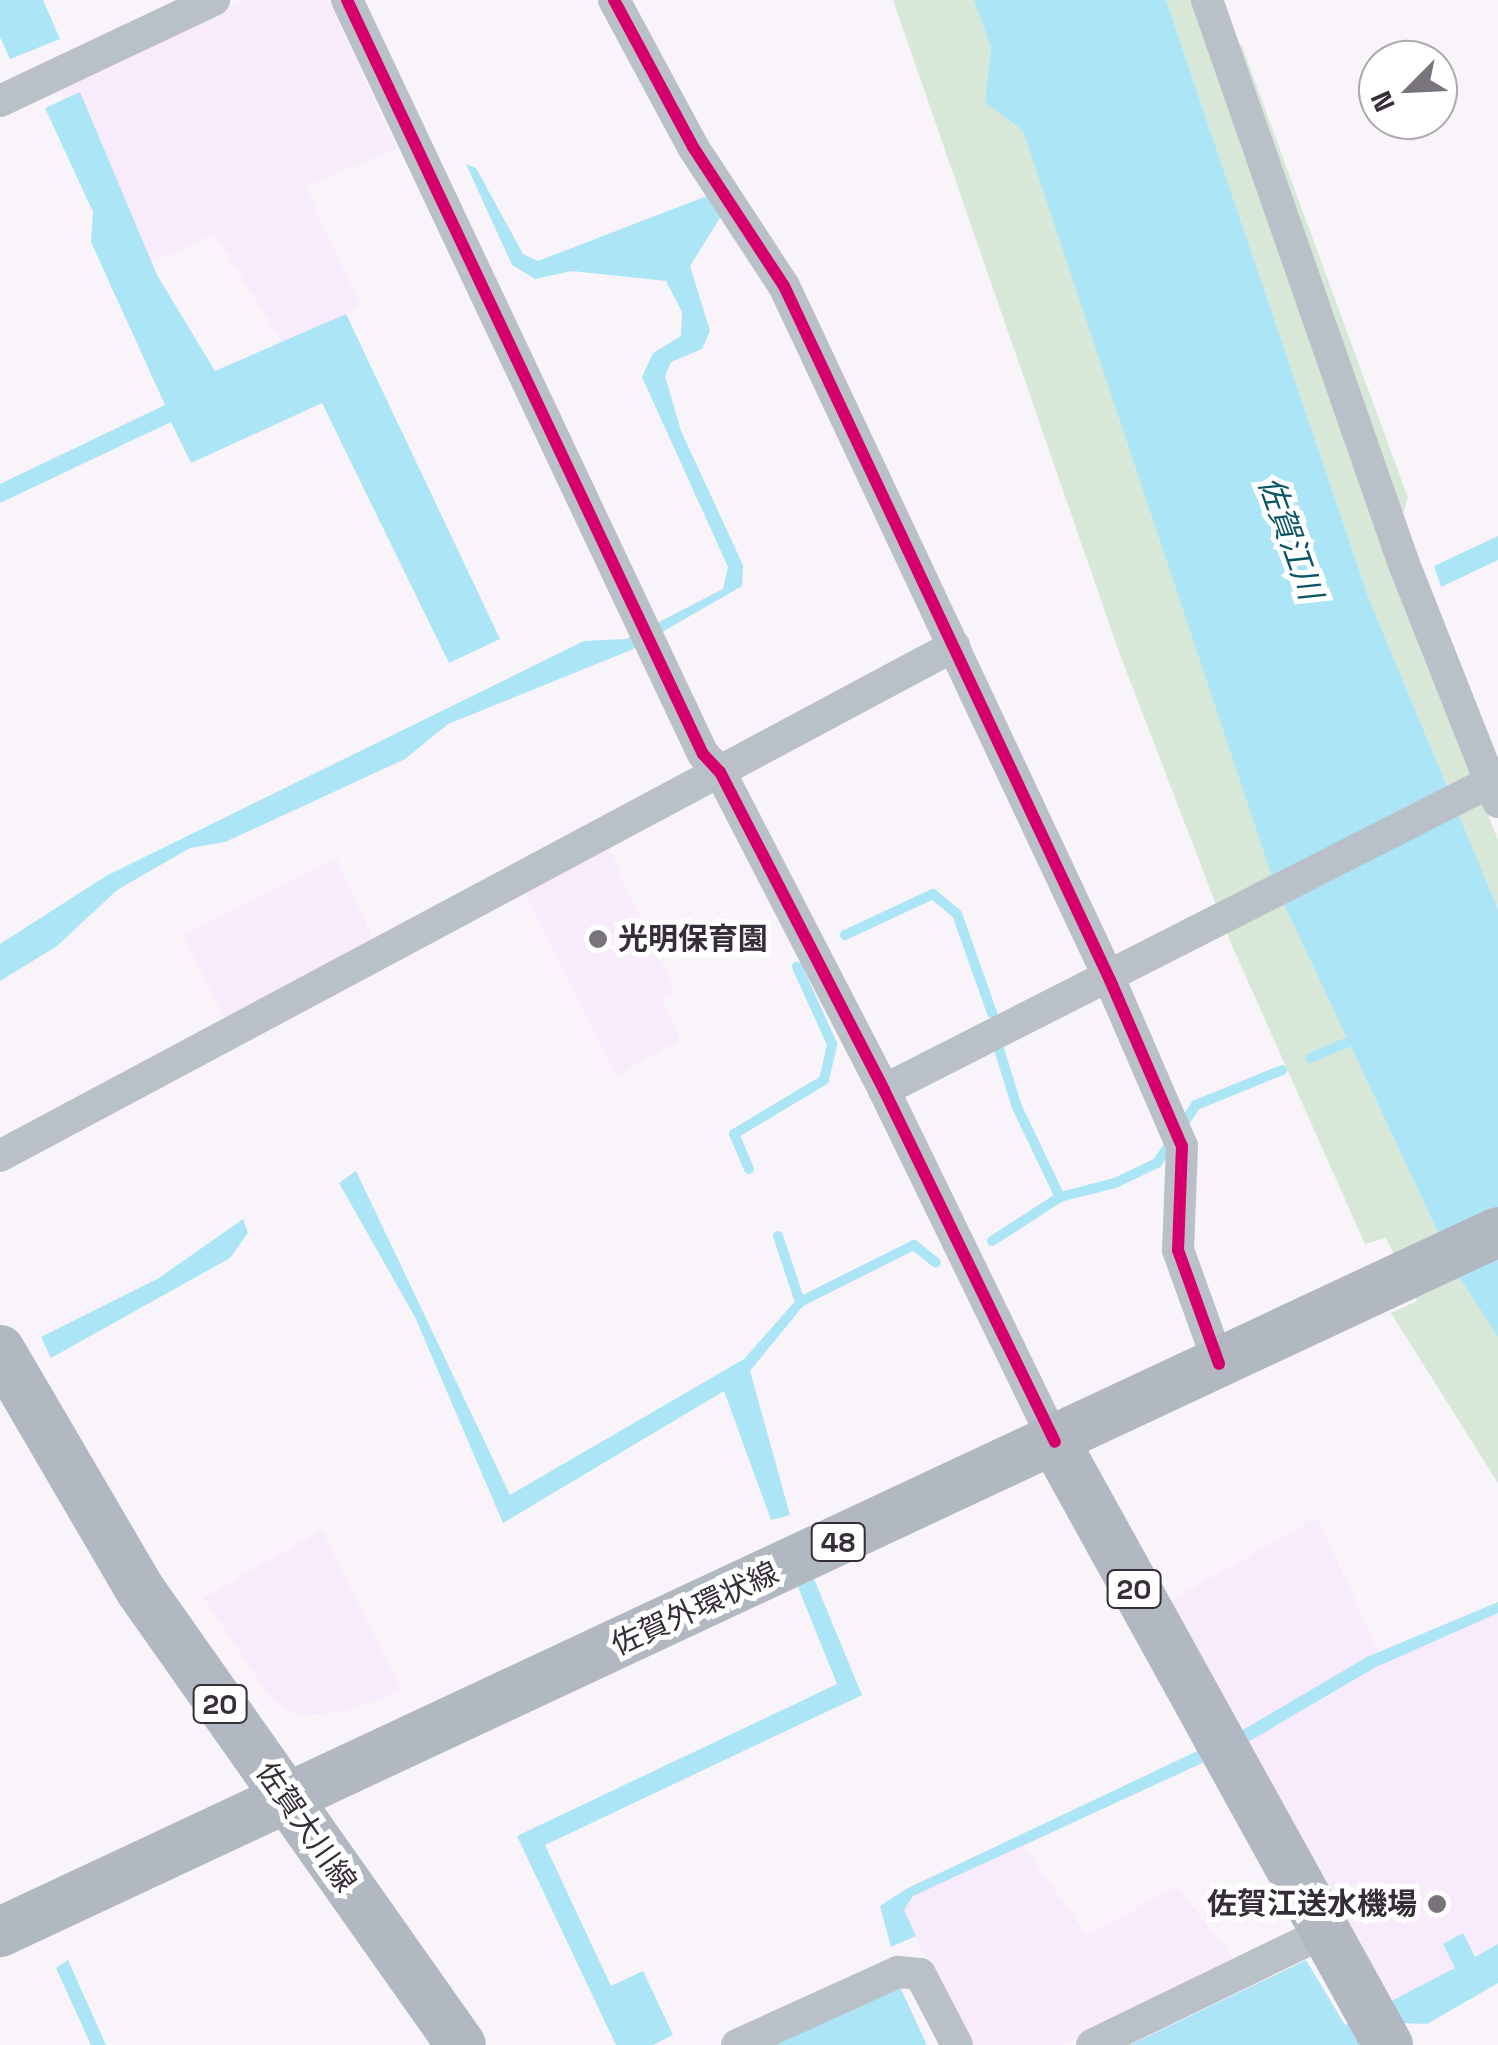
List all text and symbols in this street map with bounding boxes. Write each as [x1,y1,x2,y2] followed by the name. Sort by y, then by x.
[1358,40,1458,140] north arrow
[1362,86,1403,117] text: N
[1250,471,1330,605] water label: 佐賀江川
[618,921,768,957] place label: 光明保育園
[587,928,609,950] marker: 光明保育園
[810,1519,866,1565] road number: 48
[606,1555,784,1663] street label: 佐賀外環状線
[1106,1566,1162,1612] road number: 20
[192,1681,248,1727] road number: 20
[248,1755,364,1899] street label: 佐賀大川線
[1207,1886,1417,1922] place label: 佐賀江送水機場
[1426,1893,1448,1915] marker: 佐賀江送水機場

